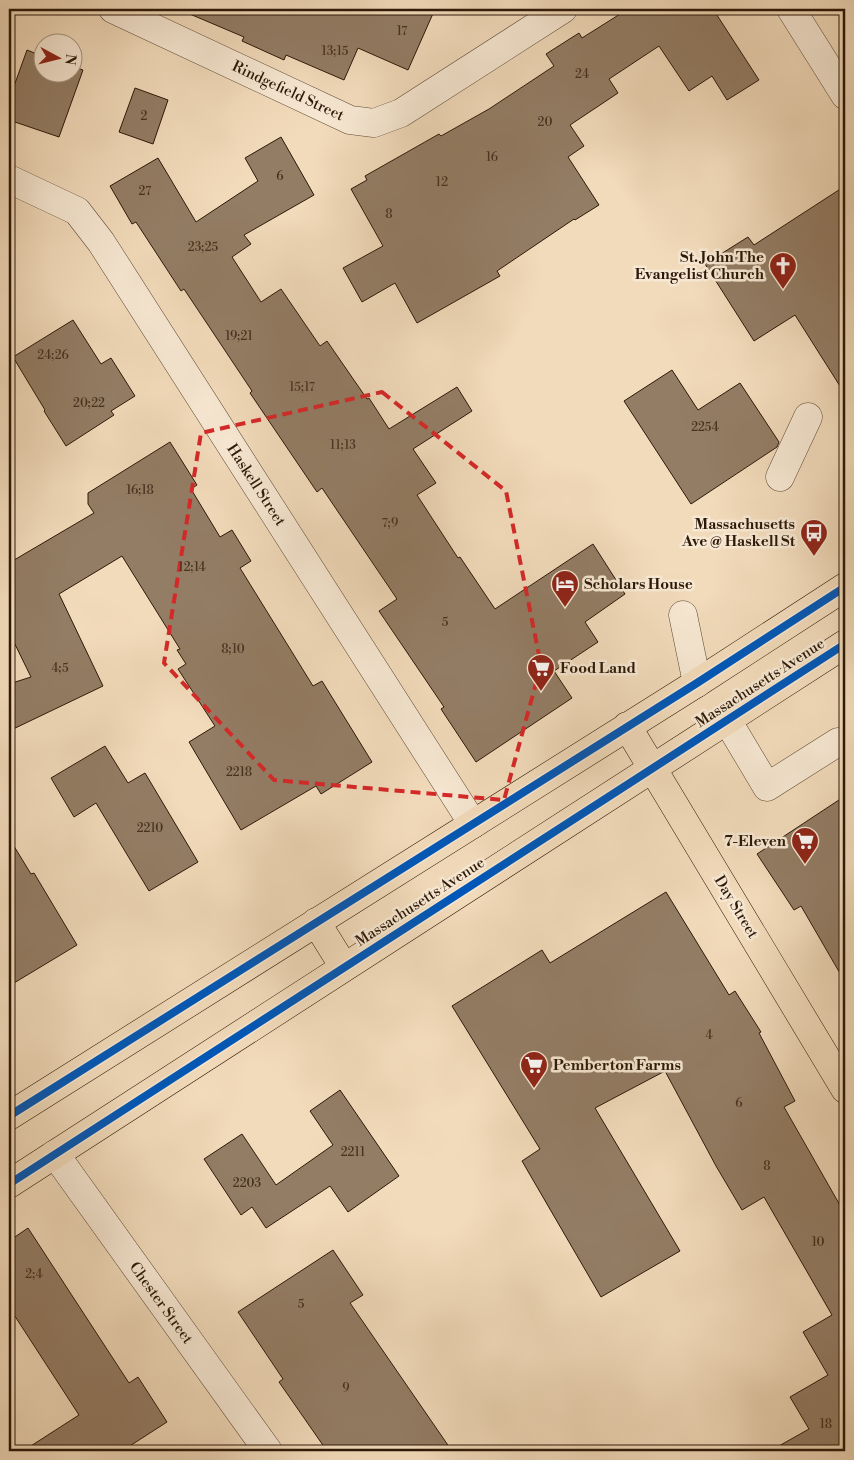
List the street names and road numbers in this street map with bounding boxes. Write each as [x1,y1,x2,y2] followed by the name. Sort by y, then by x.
[229,57,348,126] street label: Rindgefield Street
[222,440,290,530] street label: Haskell Street
[692,634,828,732] street label: Massachusetts Avenue
[352,853,488,951] street label: Massachusetts Avenue
[710,872,763,943] street label: Day Street
[125,1258,197,1348] street label: Chester Street

